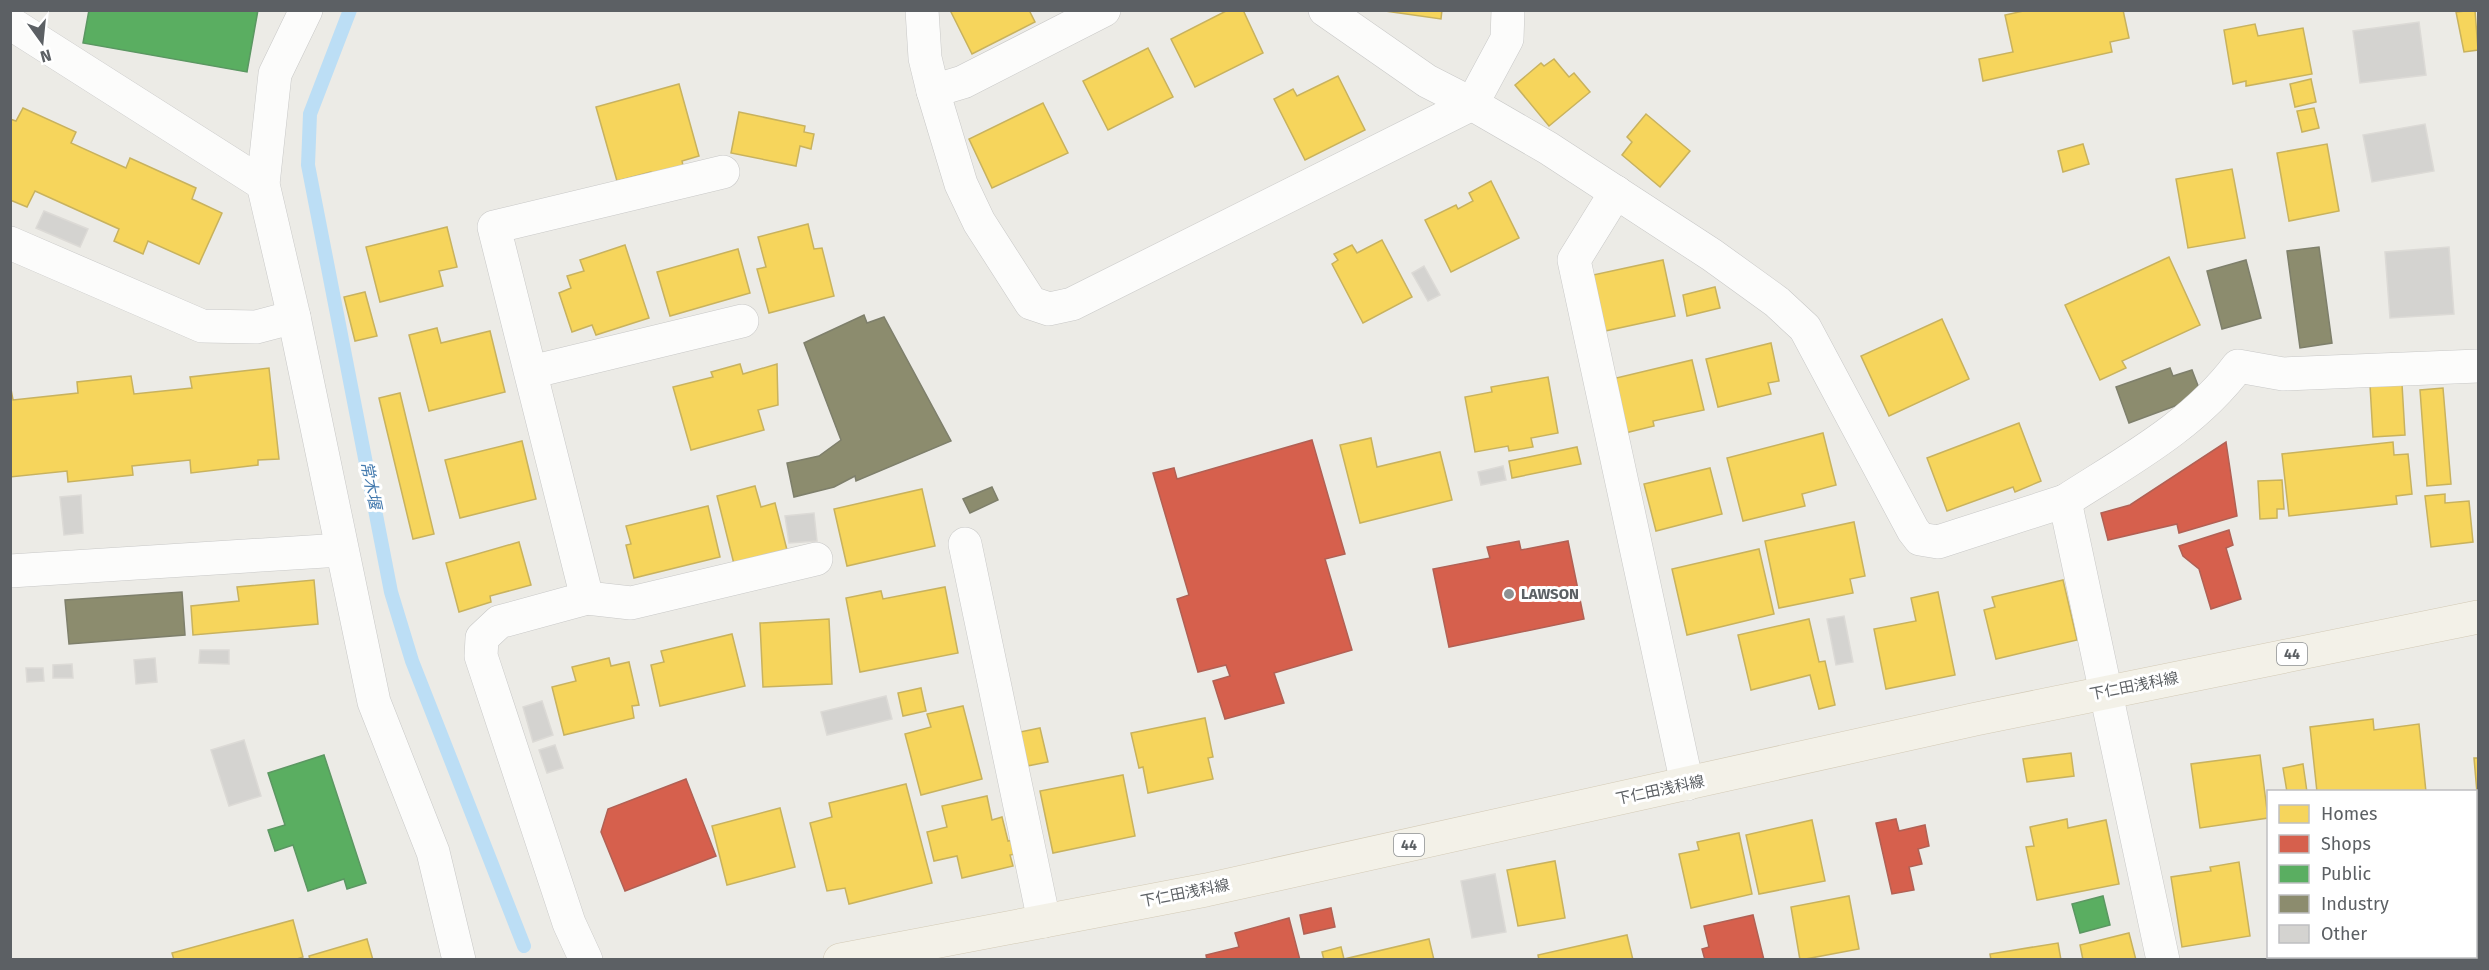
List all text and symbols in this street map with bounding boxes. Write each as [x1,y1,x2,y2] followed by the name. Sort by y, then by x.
[12,12,72,72] north arrow
[38,45,53,67] text: N
[357,460,385,513] water label: 常木堰
[1521,585,1579,603] place label: LAWSON
[1502,587,1516,601] marker: LAWSON
[2277,643,2307,665] road number: 44
[2088,669,2180,703] street label: 下仁田浅科線
[1614,772,1706,808] street label: 下仁田浅科線
[2267,790,2477,958] legend
[2321,803,2377,825] text: Homes
[2321,833,2371,855] text: Shops
[1394,834,1424,856] road number: 44
[2321,863,2371,885] text: Public
[1139,876,1231,910] street label: 下仁田浅科線
[2321,893,2389,915] text: Industry
[2321,923,2367,945] text: Other

